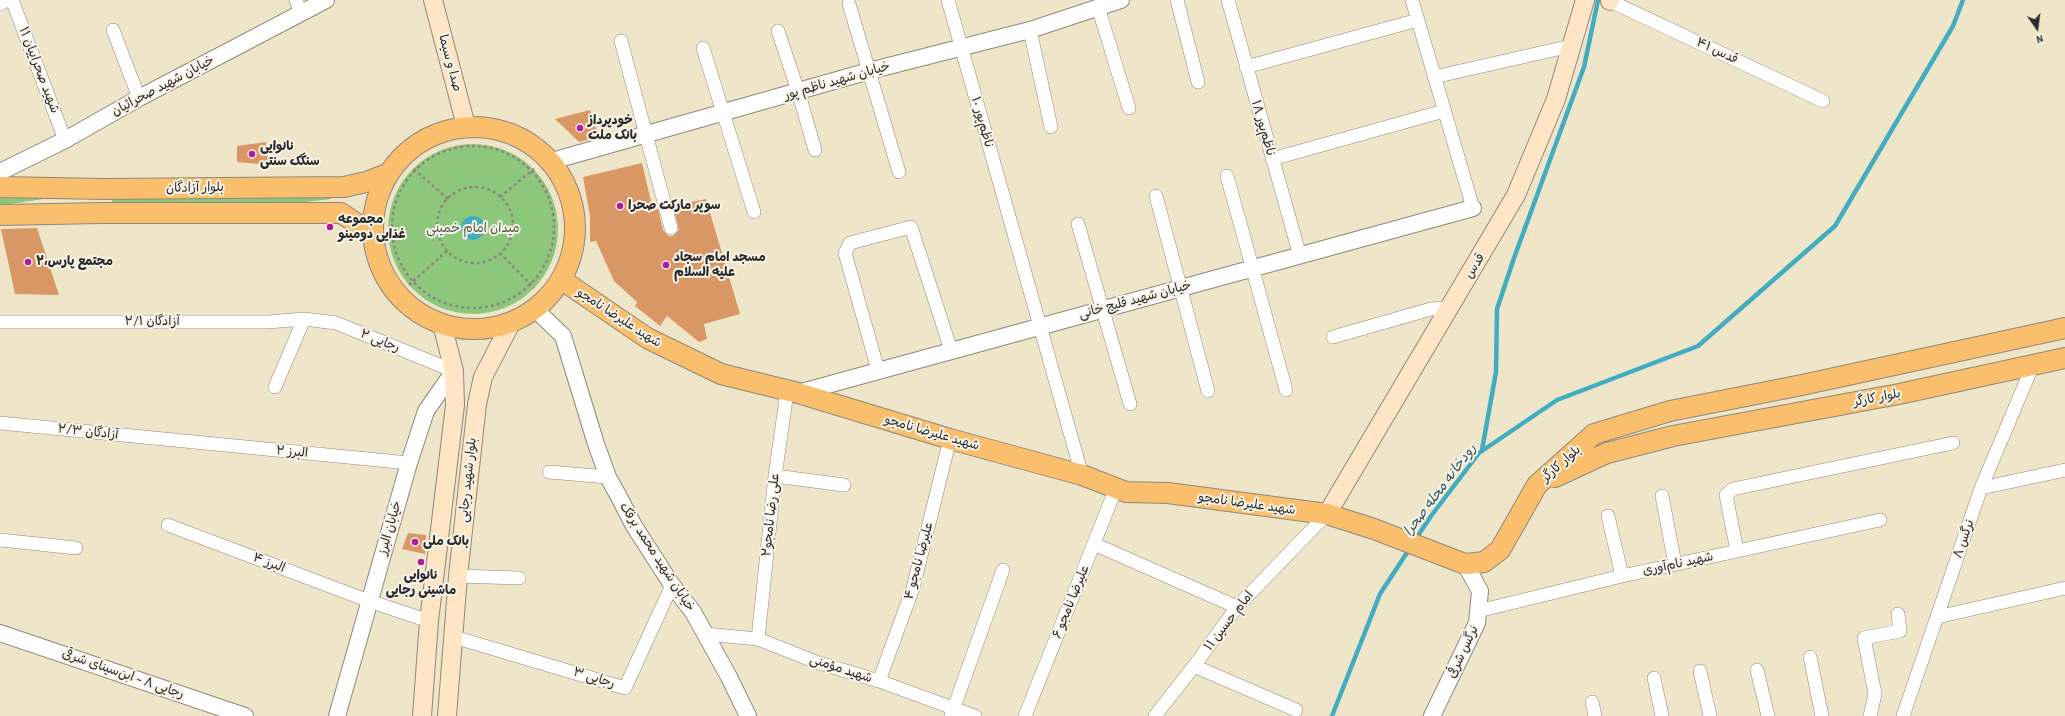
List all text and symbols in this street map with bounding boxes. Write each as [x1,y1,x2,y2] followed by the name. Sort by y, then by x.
[2017,8,2057,48] north arrow
[15,25,63,115] street label: شهید صحراییان ۱۱
[2035,32,2044,47] text: N
[435,33,465,93] street label: صدا و سیما
[1694,35,1740,67] street label: قدس ۴۱
[109,52,217,120] street label: خیابان شهید صحرائیان
[782,58,892,104] street label: خیابان شهید ناظم پور
[967,95,997,149] street label: ناظم‌پور ۱۰
[1248,98,1278,158] street label: ناظم‌پور ۱۸
[588,113,637,144] place label: خودپرداز بانک ملت
[575,123,585,133] marker: خودپرداز بانک ملت
[260,139,320,170] place label: نانوایی سنگک سنتی
[247,149,257,159] marker: نانوایی سنگک سنتی
[166,180,224,196] street label: بلوار آزادگان
[628,198,721,214] place label: سوپر مارکت صحرا
[615,201,625,211] marker: سوپر مارکت صحرا
[338,212,405,243] place label: مجموعه غذایى دومینو
[426,221,520,237] park label: میدان امام خمینی
[325,222,335,232] marker: مجموعه غذایى دومینو
[674,250,766,281] place label: مسجد امام سجاد علیه السلام
[1461,251,1489,281] street label: قدس
[36,254,113,270] place label: ۲،مجتمع پارس
[23,257,33,267] marker: ۲،مجتمع پارس
[661,260,671,270] marker: مسجد امام سجاد علیه السلام
[1077,277,1193,323] street label: خیابان شهید قلیچ خانی
[574,285,664,351] street label: شهید علیرضا نامجو
[124,314,180,330] street label: آزادگان ۲/۱
[358,326,402,356] street label: رجایی ۲
[1852,386,1902,410] street label: بلوار کارگر
[883,412,981,454] street label: شهید علیرضا نامجو
[57,421,119,443] street label: آزادگان ۲/۳
[456,437,480,523] street label: بلوار شهید رجایی
[1400,441,1480,539] water label: رودخانه محله صحرا
[1538,442,1584,486] street label: بلوار کارگر
[275,443,309,461] street label: البرز ۲
[759,473,783,557] street label: علی رضا نامجو۲
[1197,489,1297,519] street label: شهید علیرضا نامجو
[375,499,405,557] street label: خیابان البرز
[616,500,698,614] street label: خیابان شهید محمد برفک
[1950,518,1978,560] street label: نرگس ۸
[901,521,937,601] street label: علیرضا نامجو ۴
[423,534,469,550] place label: بانک ملی
[410,537,420,547] marker: بانک ملی
[1641,549,1715,579] street label: شهید نام‌آوری
[251,550,287,576] street label: البرز ۴
[416,557,426,567] marker: نانوایی ماشینی رجایی
[1049,563,1093,641] street label: علیرضا نامجو ۶
[386,568,456,599] place label: نانوایی ماشینی رجایی
[1201,588,1257,654] street label: امام حسین ۱۱
[1444,623,1482,681] street label: نرگس شرقی
[60,646,186,702] street label: رجایی ۸ - ابن‌سینای شرقی
[808,652,874,686] street label: شهید مؤمنی
[571,664,617,692] street label: رجایی ۳

